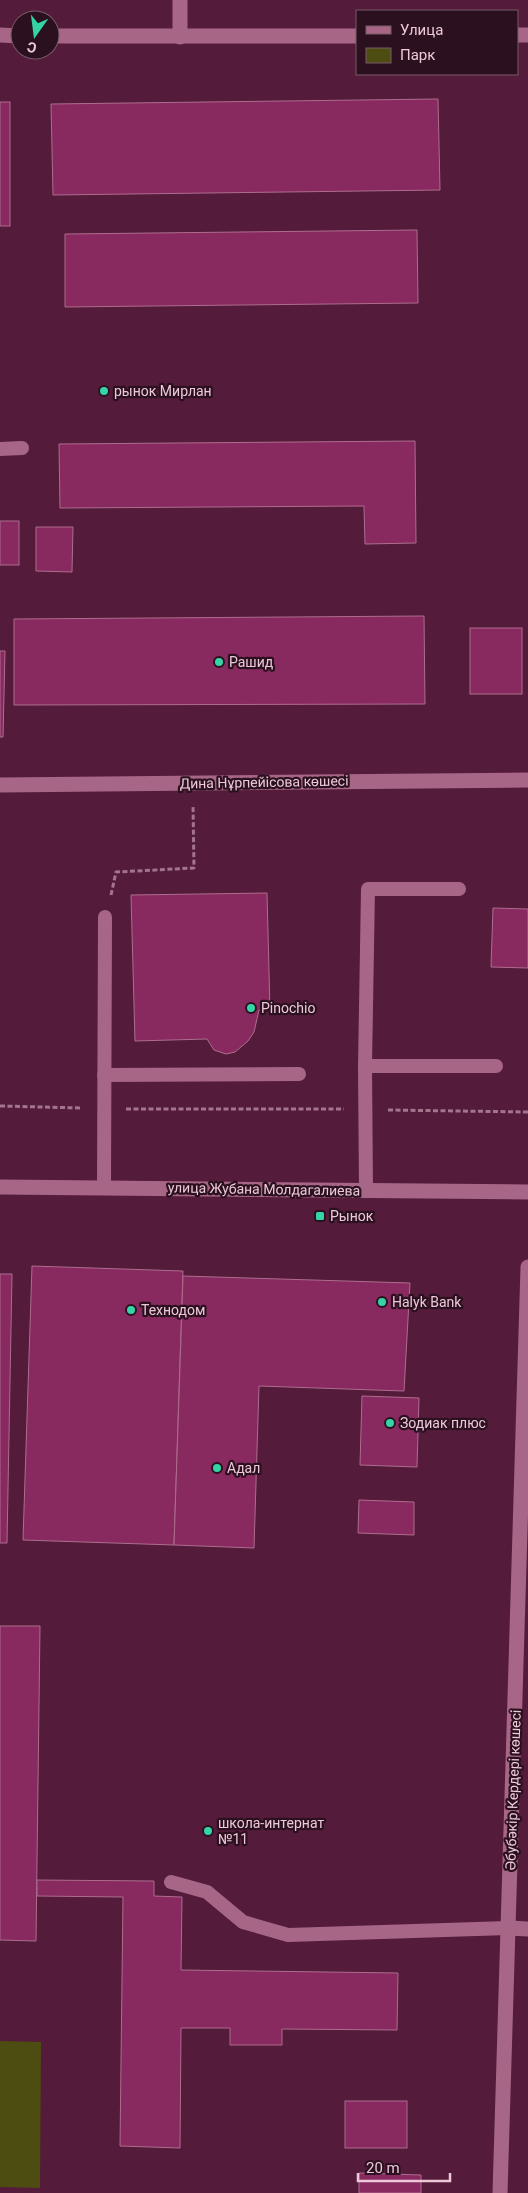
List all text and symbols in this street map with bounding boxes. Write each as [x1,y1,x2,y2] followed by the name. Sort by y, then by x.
[10,10,60,60] north arrow
[356,10,518,75] legend
[400,21,443,39] text: Улица
[25,39,38,56] text: С
[400,46,435,64] text: Парк
[114,383,212,399] place label: рынок Мирлан
[98,385,110,397] marker: рынок Мирлан
[229,654,274,670] place label: Рашид
[213,656,225,668] marker: Рашид
[179,773,349,791] street label: Дина Нұрпейісова көшесі
[261,1000,315,1016] place label: Pinochio
[245,1002,257,1014] marker: Pinochio
[168,1179,360,1199] street label: улица Жубана Молдагалиева
[330,1208,374,1224] place label: Рынок
[314,1210,326,1222] marker: Рынок
[392,1294,462,1310] place label: Halyk Bank
[376,1296,388,1308] marker: Halyk Bank
[141,1302,205,1318] place label: Технодом
[125,1304,137,1316] marker: Технодом
[400,1415,486,1431] place label: Зодиак плюс
[384,1417,396,1429] marker: Зодиак плюс
[227,1460,260,1476] place label: Адал
[211,1462,223,1474] marker: Адал
[502,1709,524,1871] street label: Әбубәкір Кердері көшесі
[218,1815,324,1847] place label: школа-интернат №11
[202,1825,214,1837] marker: школа-интернат №11
[358,2150,450,2182] scale bar
[366,2159,400,2177] text: 20 m

